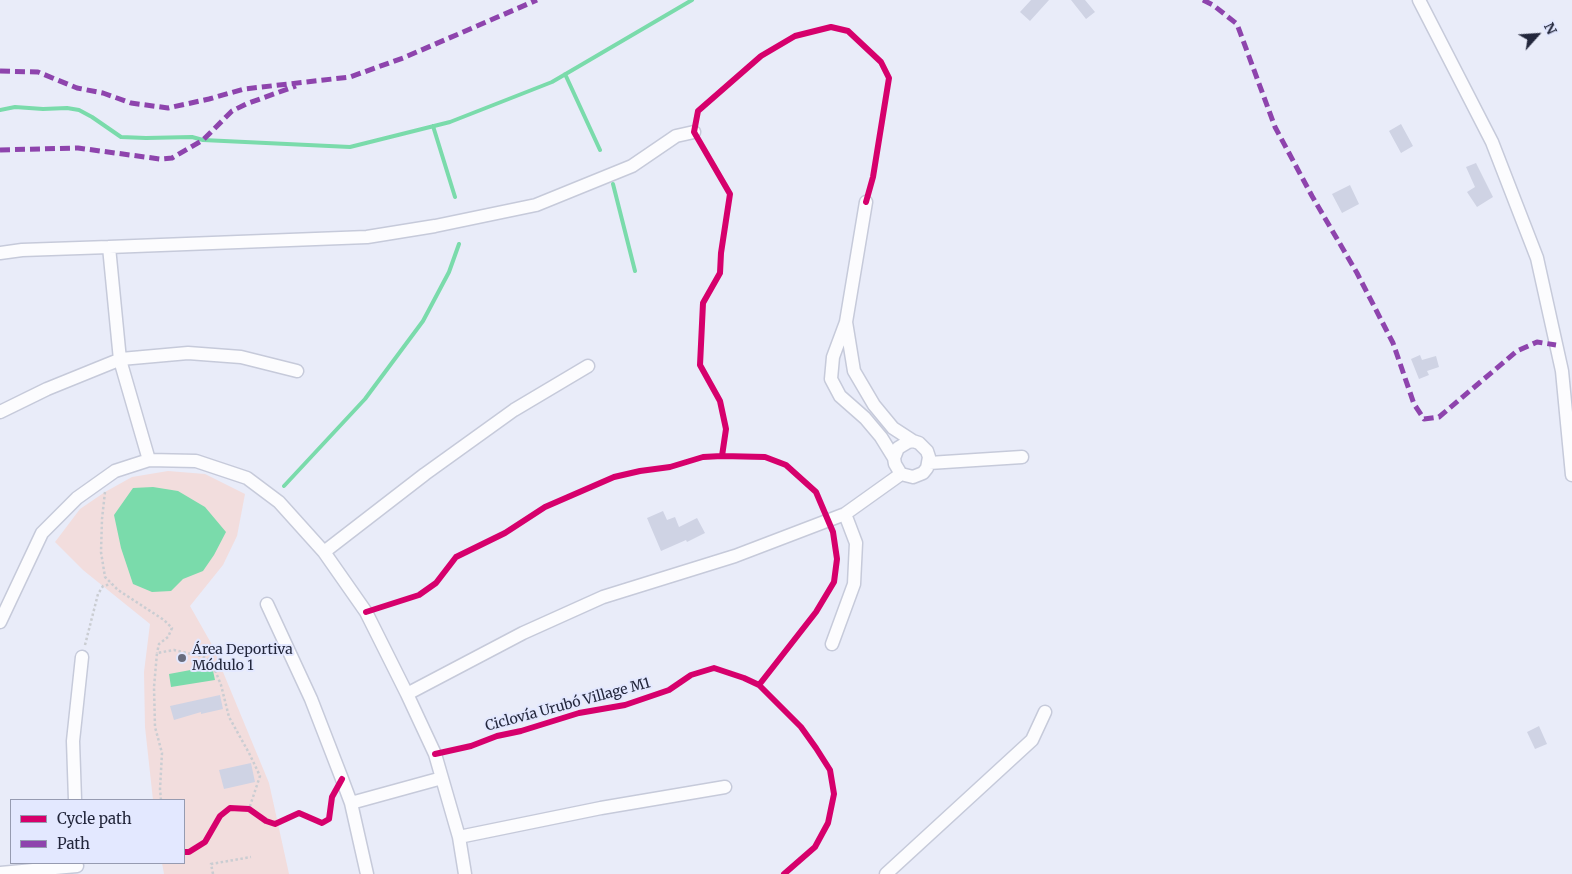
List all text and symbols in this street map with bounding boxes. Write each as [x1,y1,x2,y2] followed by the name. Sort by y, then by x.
[1512,10,1562,60] north arrow
[1540,20,1561,37] text: N
[192,642,293,674] place label: Área Deportiva Módulo 1
[176,652,188,664] marker: Área Deportiva Módulo 1
[484,675,652,735] street label: Ciclovía Urubó Village M1
[10,799,185,864] legend
[57,809,132,828] text: Cycle path
[57,834,90,853] text: Path

